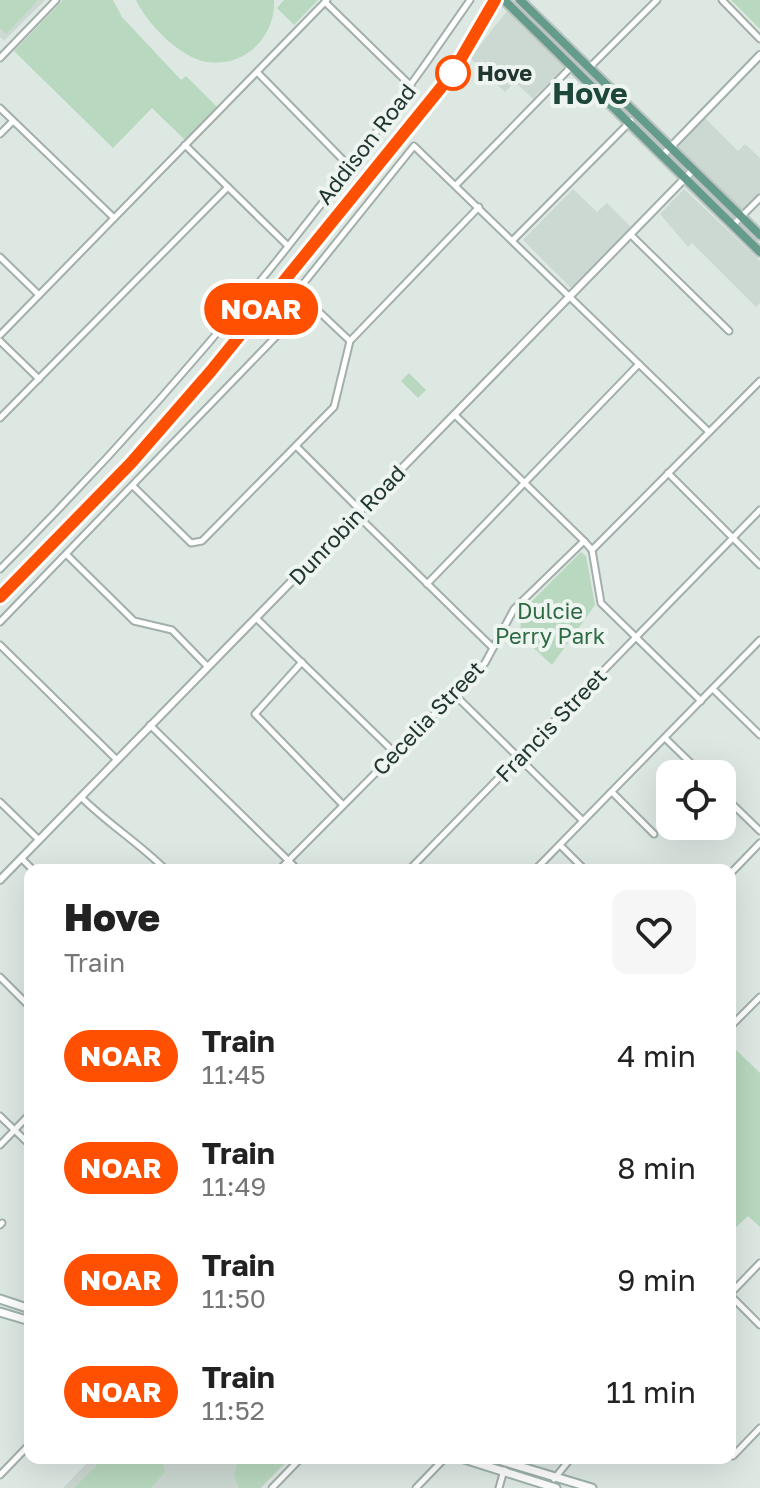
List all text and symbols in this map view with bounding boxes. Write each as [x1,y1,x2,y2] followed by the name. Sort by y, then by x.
[436,56,470,90] marker: Hove
[477,59,532,86] place label: Hove
[552,75,628,111] district label: Hove
[310,78,421,209] street label: Addison Road
[205,283,317,335] line badge: NOAR
[220,292,302,325] text: NOAR
[283,459,411,590] street label: Dunrobin Road
[495,597,605,649] park label: Dulcie Perry Park
[366,655,489,780] street label: Cecelia Street
[490,662,612,787] street label: Francis Street
[656,760,736,840] map controls
[656,760,736,840] button: locate
[612,890,696,974] button: heart
[64,894,160,939] text: Hove
[64,947,125,978] text: Train
[202,1023,275,1059] text: Train
[617,1038,696,1074] text: 4 min
[80,1039,162,1072] text: NOAR
[202,1059,266,1090] text: 11:45
[202,1135,275,1171] text: Train
[617,1150,696,1186] text: 8 min
[80,1151,162,1184] text: NOAR
[202,1171,266,1202] text: 11:49
[202,1247,275,1283] text: Train
[617,1262,696,1298] text: 9 min
[80,1263,162,1296] text: NOAR
[202,1283,266,1314] text: 11:50
[202,1359,275,1395] text: Train
[606,1374,696,1410] text: 11 min
[80,1375,162,1408] text: NOAR
[202,1395,265,1426] text: 11:52

